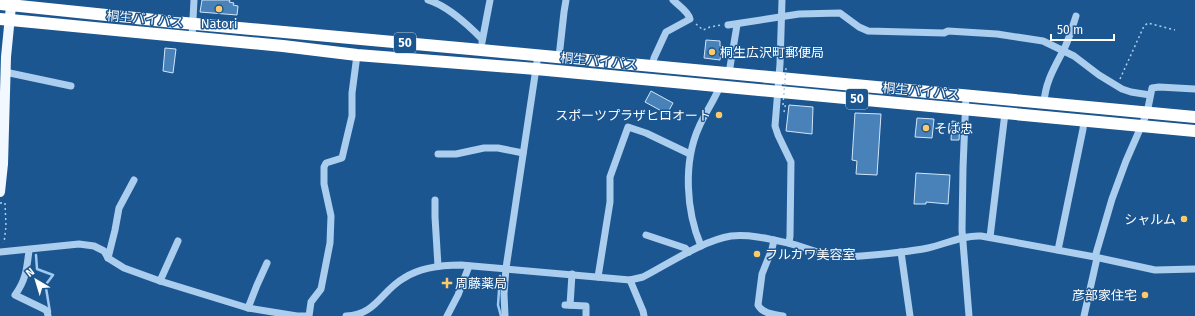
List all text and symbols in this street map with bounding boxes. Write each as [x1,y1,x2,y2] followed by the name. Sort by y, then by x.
[214,4,224,14] marker: Natori
[106,8,184,30] street label: 桐生バイパス
[201,16,237,31] place label: Natori
[1051,16,1114,42] scale bar
[1057,23,1083,37] text: 50 m
[394,33,416,53] road number: 50
[720,45,824,60] place label: 桐生広沢町郵便局
[707,47,717,57] marker: 桐生広沢町郵便局
[560,50,638,72] street label: 桐生バイパス
[882,80,960,102] street label: 桐生バイパス
[846,89,868,109] road number: 50
[555,108,711,123] place label: スポーツプラザヒロオート
[714,110,724,120] marker: スポーツプラザヒロオート
[934,121,973,136] place label: そば忠
[921,123,931,133] marker: そば忠
[1124,212,1176,227] place label: シャルム
[1179,214,1189,224] marker: シャルム
[765,247,856,262] place label: フルカワ美容室
[752,249,762,259] marker: フルカワ美容室
[16,260,56,300] north arrow
[23,265,37,280] text: N
[455,276,507,291] place label: 周藤薬局
[442,278,452,288] marker: 周藤薬局
[1072,288,1137,303] place label: 彦部家住宅
[1140,290,1150,300] marker: 彦部家住宅

